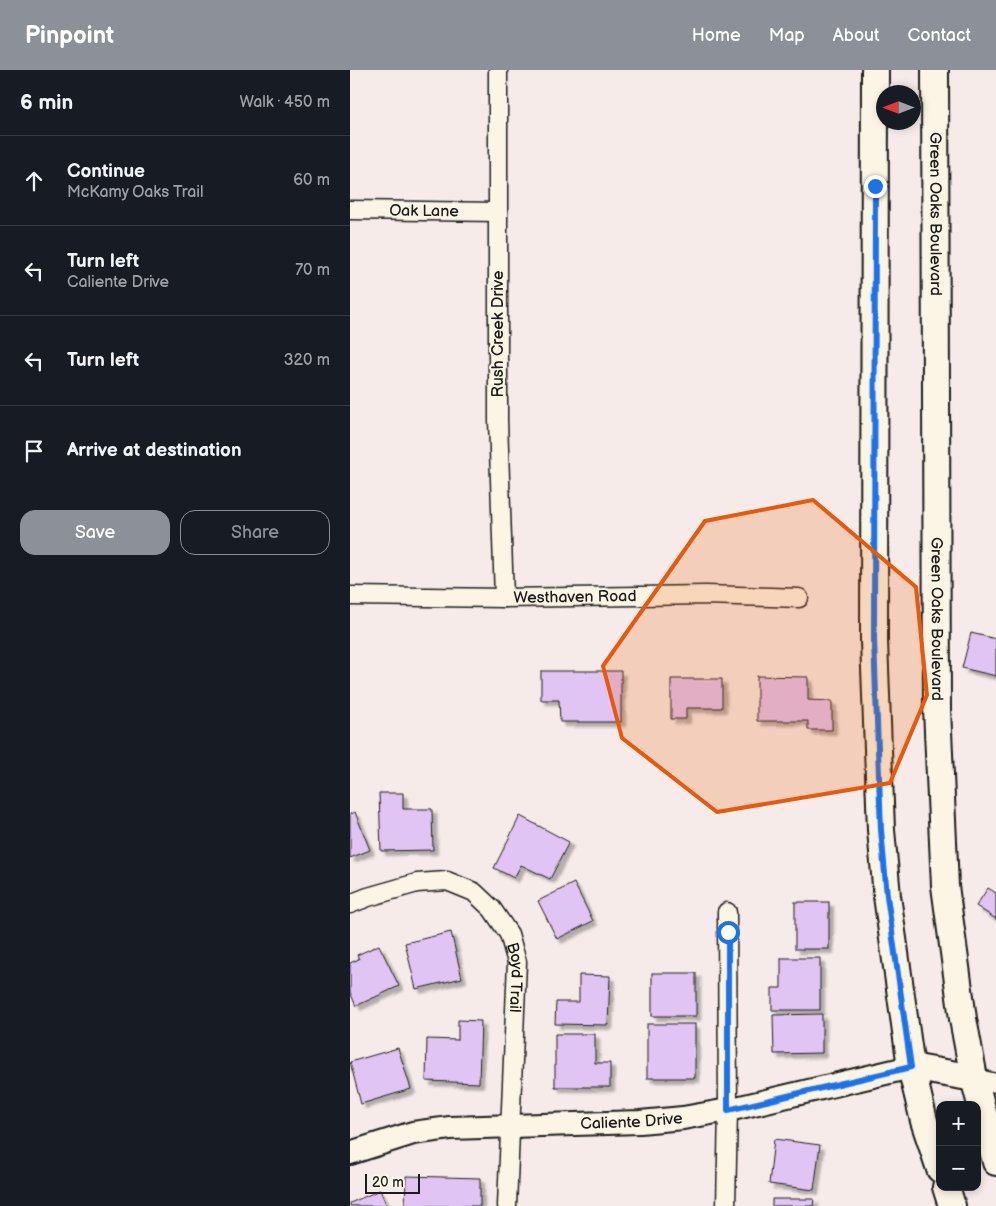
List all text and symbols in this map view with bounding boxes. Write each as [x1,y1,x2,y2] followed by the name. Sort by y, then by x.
[25,21,114,50] text: Pinpoint
[692,25,741,46] text: Home
[769,25,805,46] text: Map
[833,25,880,46] text: About
[908,25,971,46] text: Contact
[876,85,921,130] north arrow
[20,90,73,115] text: 6 min
[240,93,330,112] text: Walk · 450 m
[926,132,945,296] street label: Green Oaks Boulevard
[67,160,145,183] text: Continue
[20,167,48,195] icon: ahead
[293,171,330,190] text: 60 m
[864,175,887,198] route end
[67,183,204,202] text: McKamy Oaks Trail
[389,201,459,221] street label: Oak Lane
[67,250,139,273] text: Turn left
[20,257,48,285] icon: left
[295,261,330,280] text: 70 m
[489,270,508,397] street label: Rush Creek Drive
[67,273,169,292] text: Caliente Drive
[20,347,48,375] icon: left
[67,349,139,372] text: Turn left
[284,351,330,370] text: 320 m
[20,437,48,465] icon: arrive
[67,439,242,462] text: Arrive at destination
[20,510,170,555] button: Save
[180,510,330,555] button: Share
[927,537,946,701] street label: Green Oaks Boulevard
[513,587,637,607] street label: Westhaven Road
[717,921,740,944] route start
[502,940,527,1013] street label: Boyd Trail
[936,1101,981,1191] map controls
[936,1101,981,1146] button: +
[580,1109,684,1133] street label: Caliente Drive
[936,1146,981,1191] button: −
[365,1171,420,1194] scale bar
[372,1174,404,1191] text: 20 m

